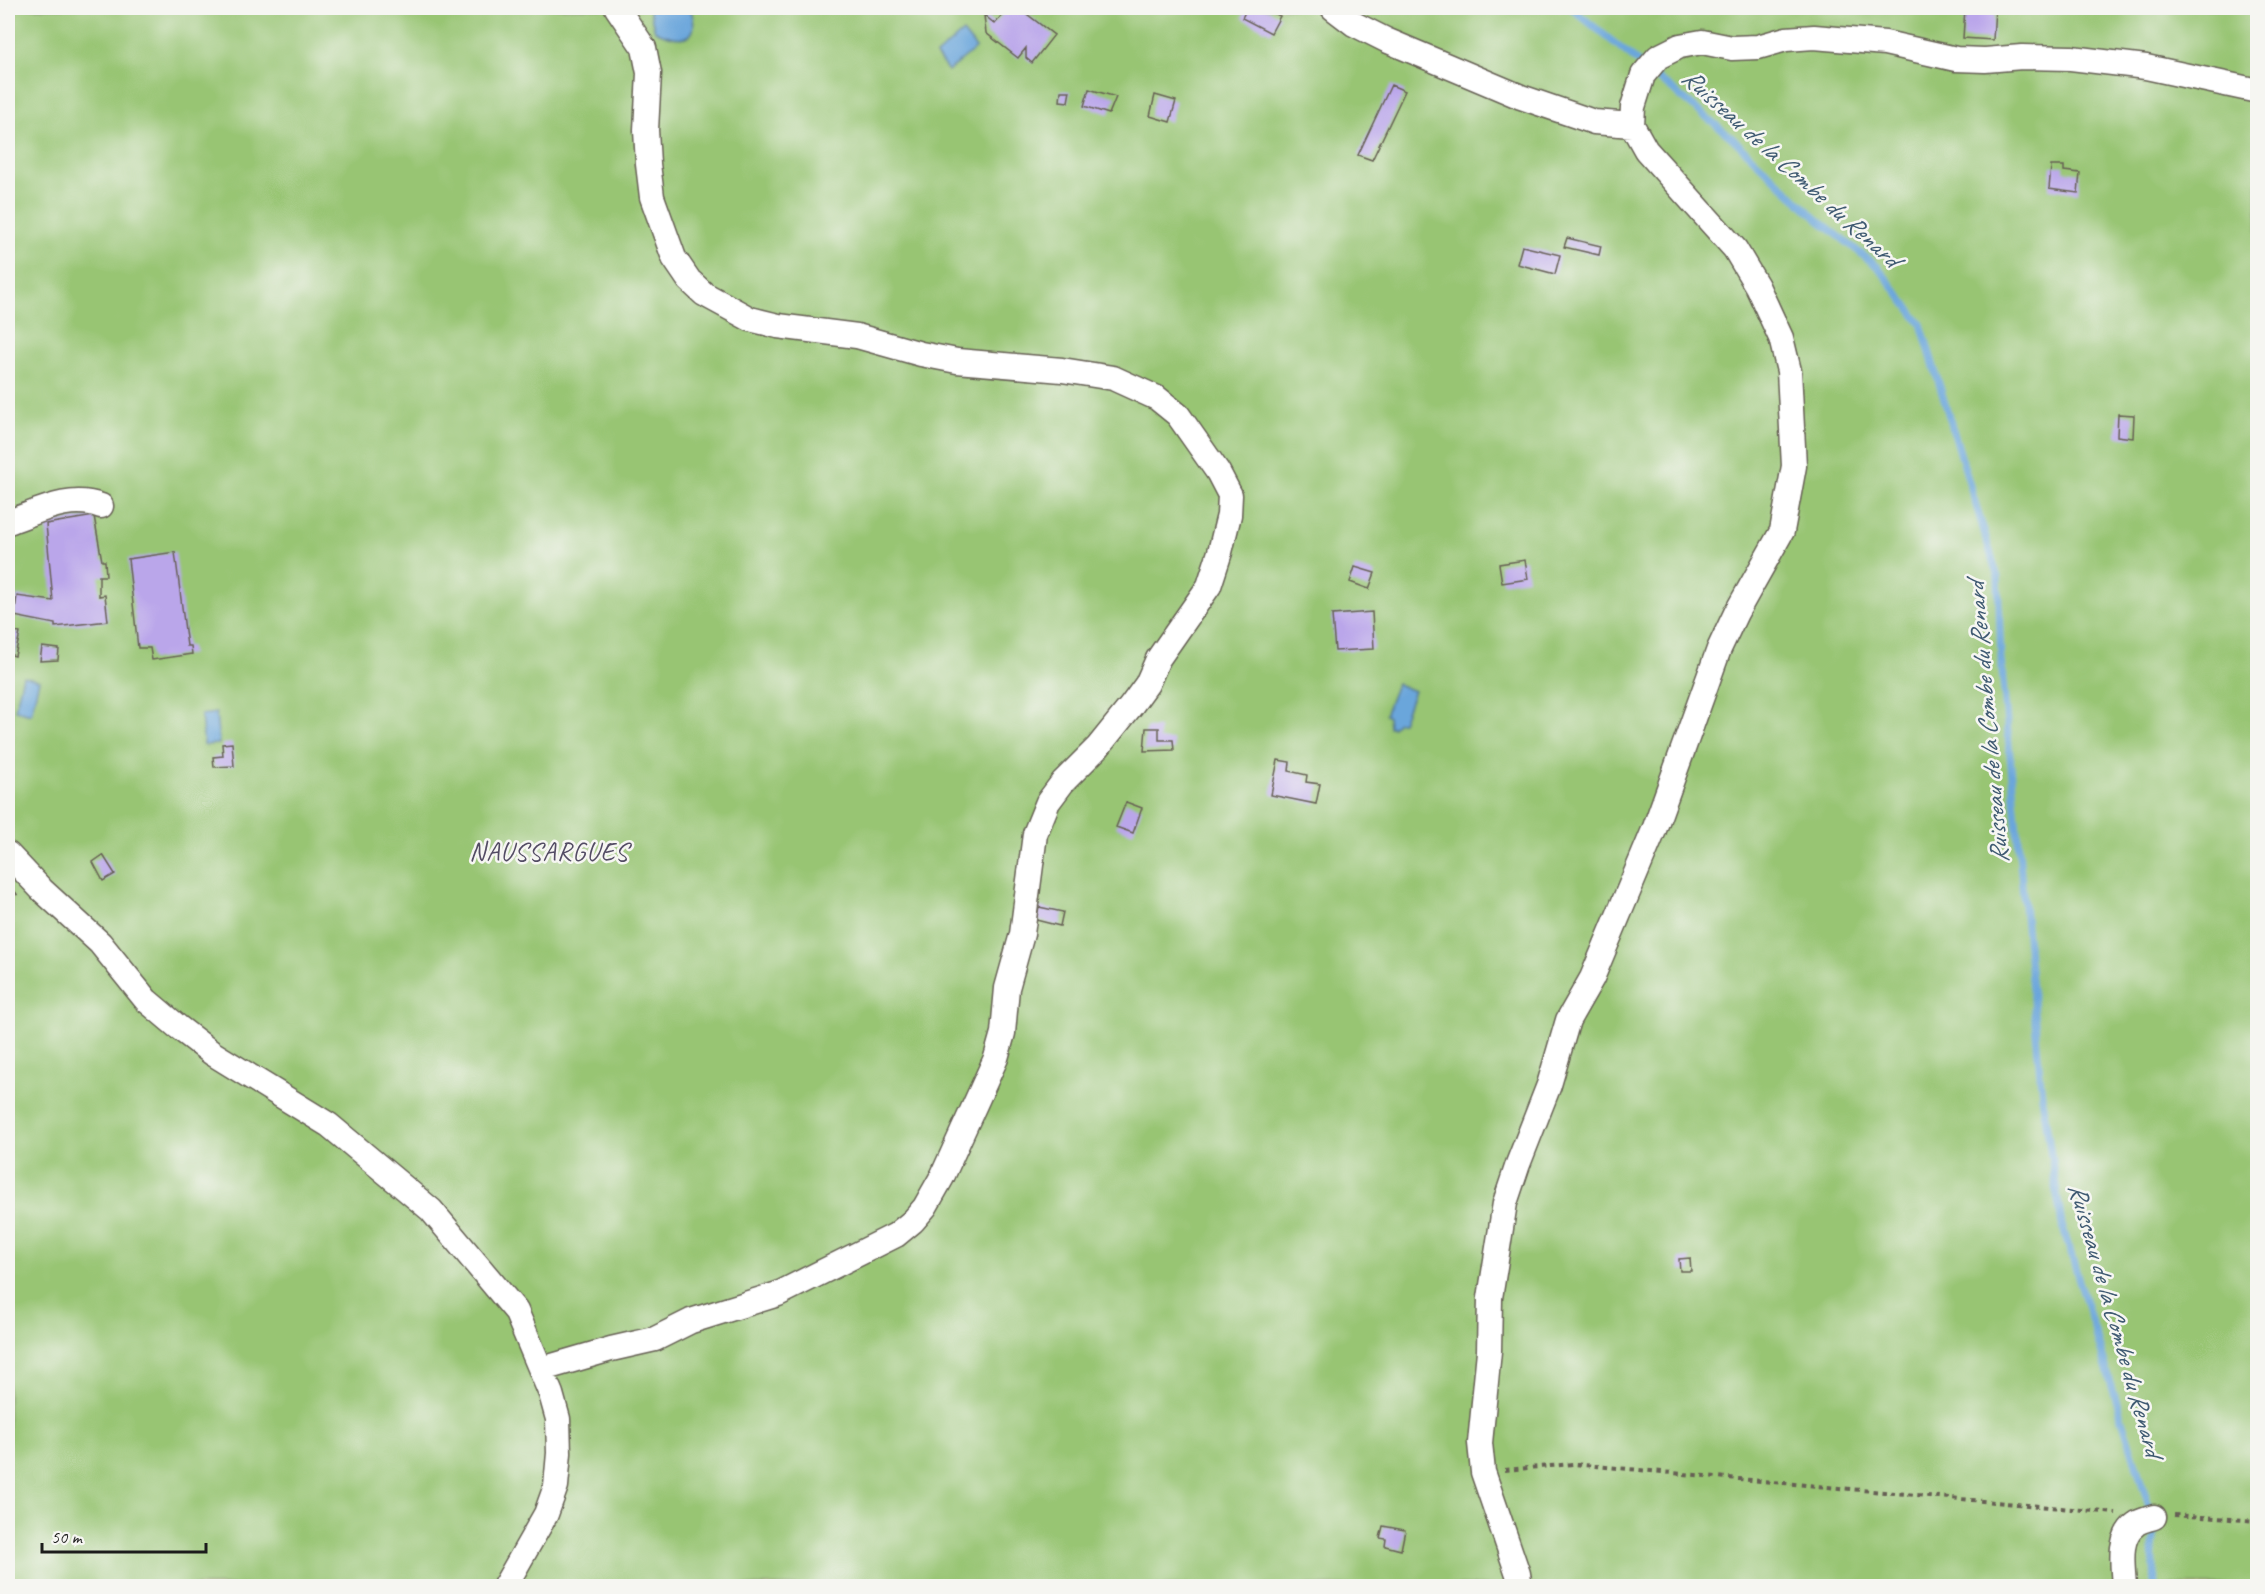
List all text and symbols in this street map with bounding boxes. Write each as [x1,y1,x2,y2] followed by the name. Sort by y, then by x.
[1675,61,1912,279] water label: Ruisseau de la Combe du Renard
[1958,574,2016,865] water label: Ruisseau de la Combe du Renard
[469,835,633,868] district label: NAUSSARGUES
[2061,1179,2172,1466] water label: Ruisseau de la Combe du Renard
[42,1516,206,1554] scale bar
[51,1526,84,1548] text: 50 m

